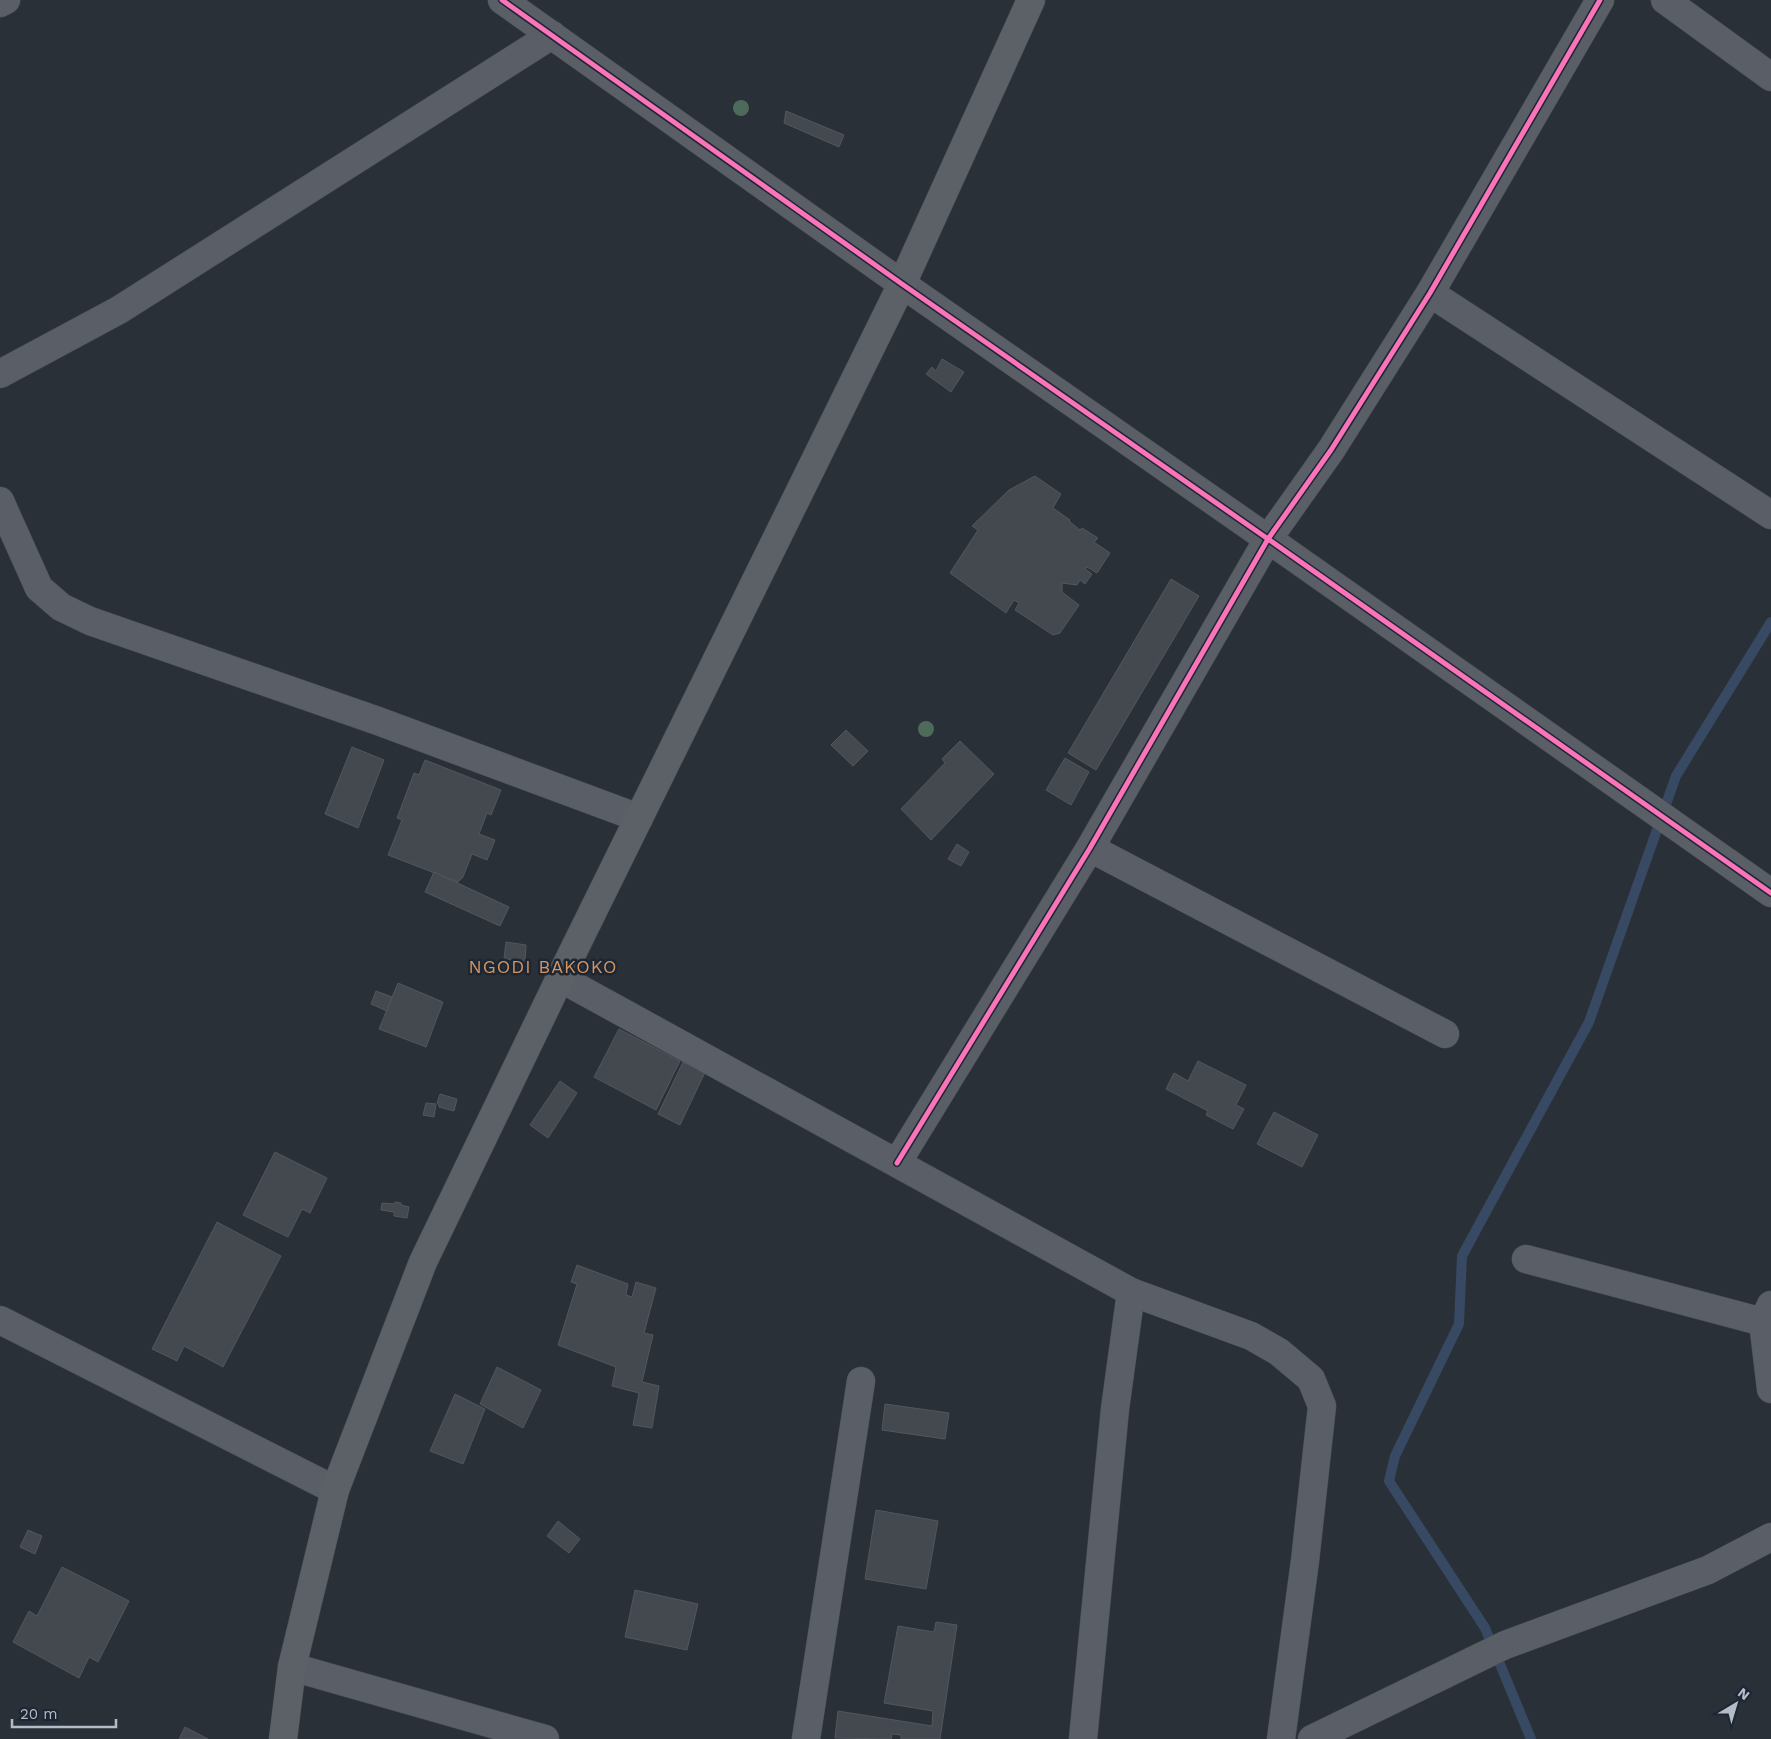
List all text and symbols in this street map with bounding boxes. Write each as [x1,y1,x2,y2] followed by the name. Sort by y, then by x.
[468,956,618,977] district label: NGODI BAKOKO
[1711,1679,1761,1729] north arrow
[1735,1684,1753,1703] text: N
[12,1696,116,1728] scale bar
[20,1705,58,1723] text: 20 m

